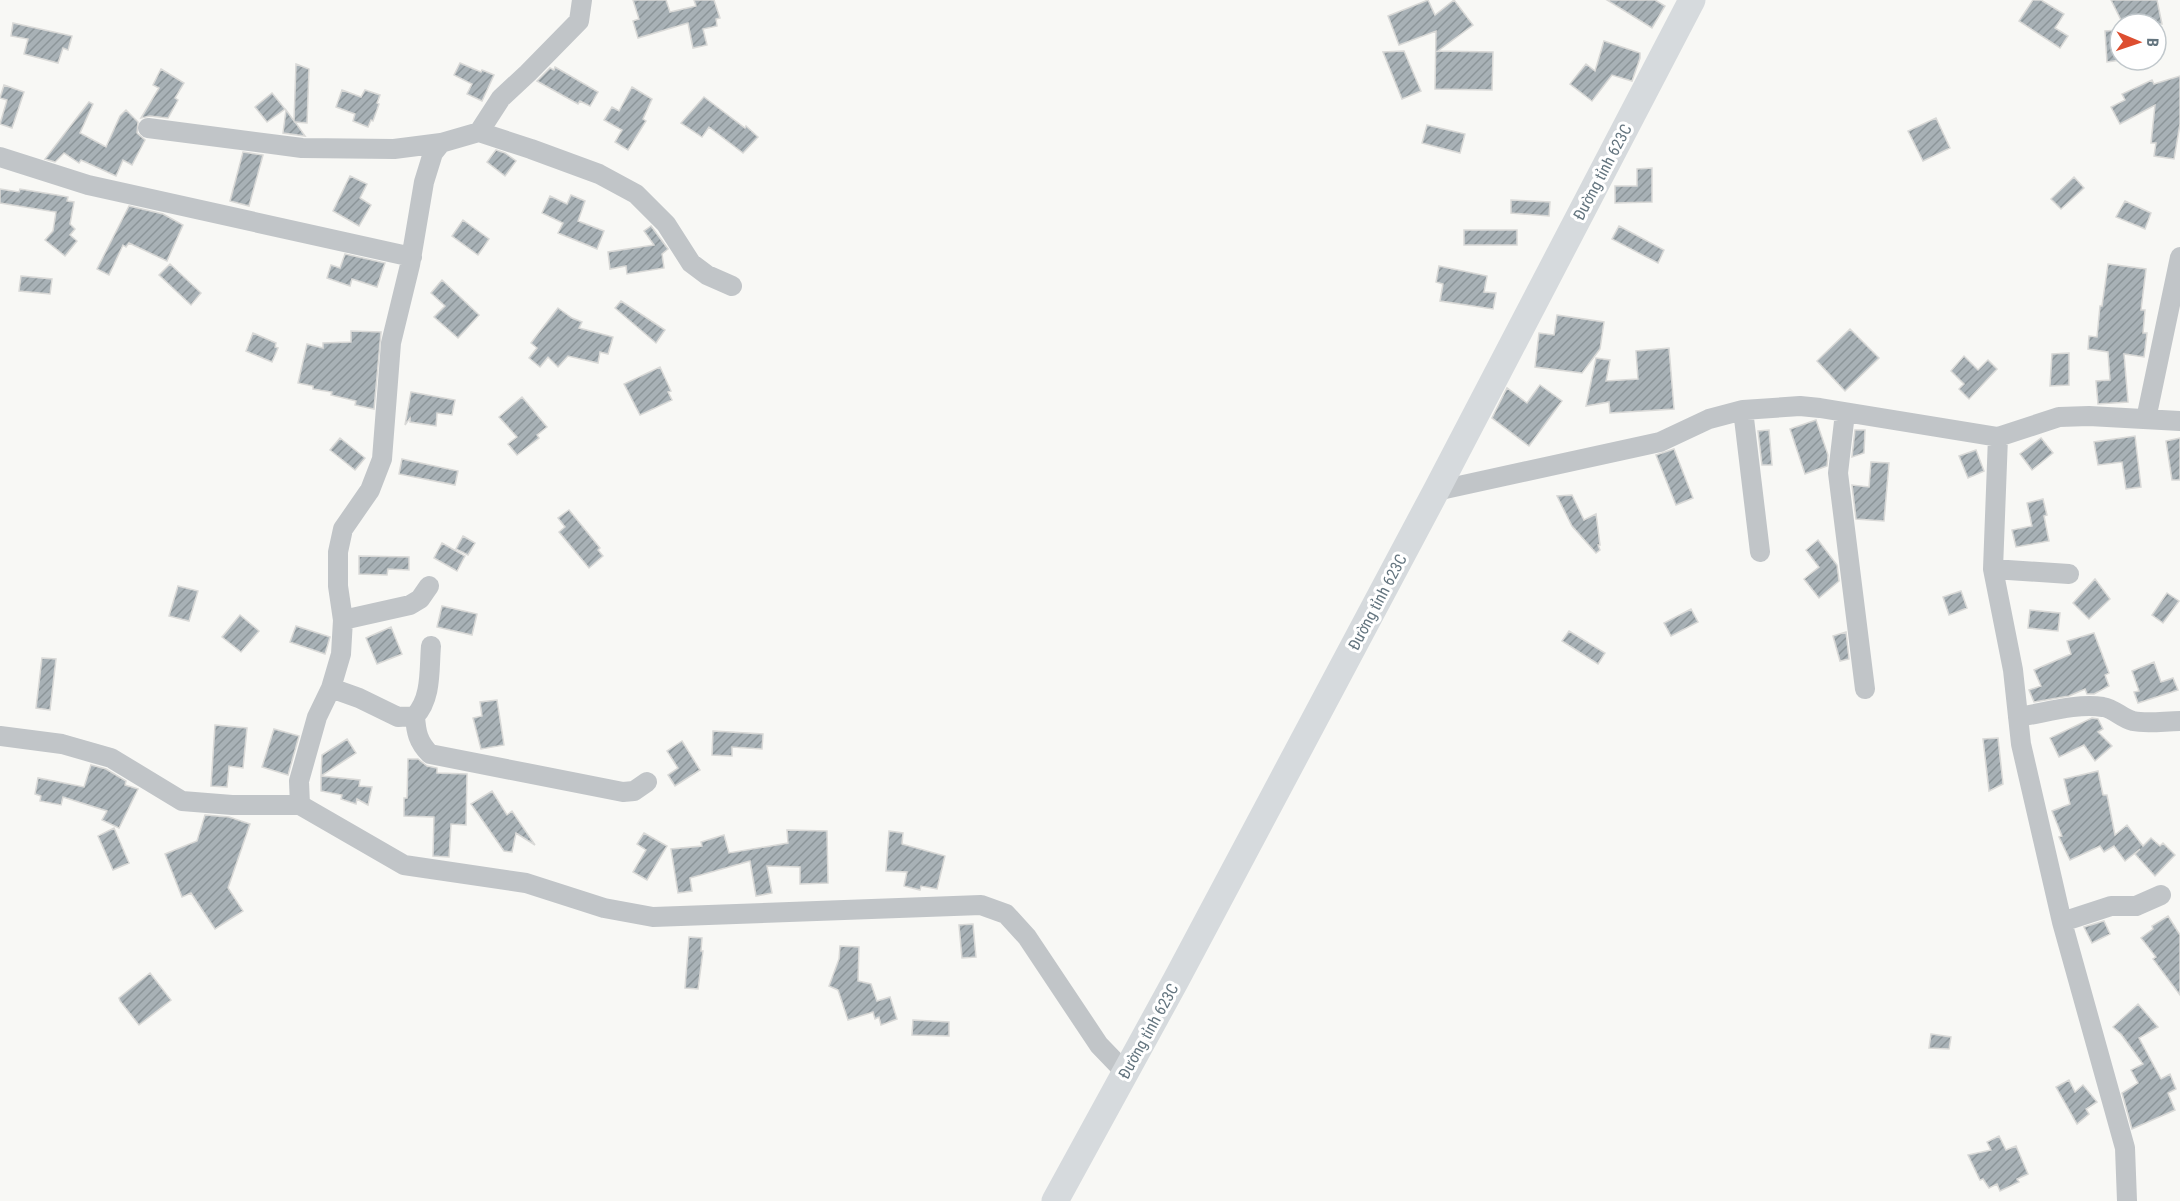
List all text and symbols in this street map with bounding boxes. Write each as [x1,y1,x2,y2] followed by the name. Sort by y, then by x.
[2108,12,2168,72] north arrow
[2143,38,2162,47] text: B
[1569,121,1636,223] street label: Đường tỉnh 623C
[1344,551,1411,653] street label: Đường tỉnh 623C
[1114,980,1182,1082] street label: Đường tỉnh 623C

